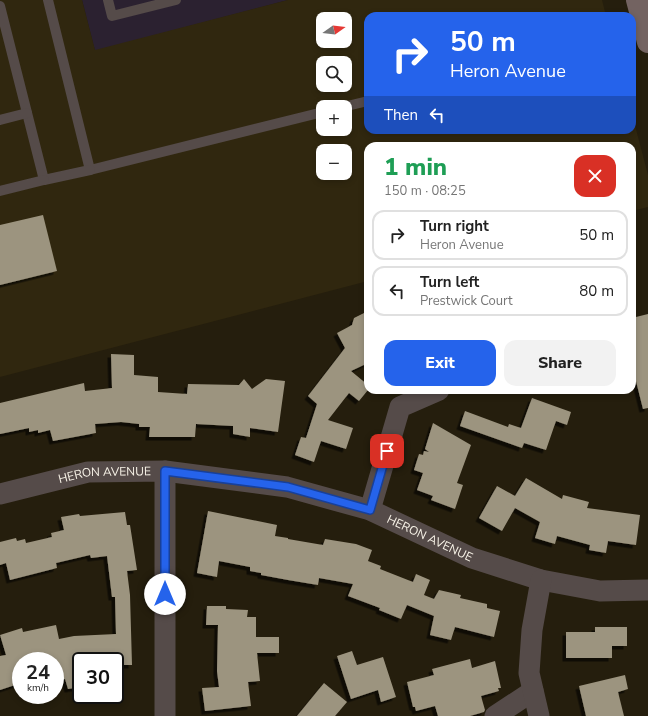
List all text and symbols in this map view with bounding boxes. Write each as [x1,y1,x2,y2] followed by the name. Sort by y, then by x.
[316,12,352,48] north arrow
[316,12,352,180] map controls
[450,23,516,61] text: 50 m
[384,28,436,80] icon: right
[316,56,352,92] button: search
[450,59,566,83] text: Heron Avenue
[316,100,352,136] button: +
[426,104,448,126] icon: left
[384,105,418,125] text: Then
[316,144,352,180] button: −
[384,151,447,183] text: 1 min
[574,155,616,197] button: close
[384,182,466,200] text: 150 m · 08:25
[420,216,489,236] text: Turn right
[386,224,408,246] icon: right
[579,225,614,245] text: 50 m
[420,236,504,254] text: Heron Avenue
[420,272,479,292] text: Turn left
[386,280,408,302] icon: left
[579,281,614,301] text: 80 m
[420,292,513,310] text: Prestwick Court
[384,340,496,386] button: Exit
[504,340,616,386] button: Share
[370,434,404,468] pin
[376,440,398,462] icon: arrive
[57,463,151,487] street label: HERON AVENUE
[384,511,475,565] street label: HERON AVENUE
[144,573,186,615] position arrow
[72,652,124,704] speed limit sign: 30
[26,659,50,686] text: 24
[27,681,49,695] text: km/h

